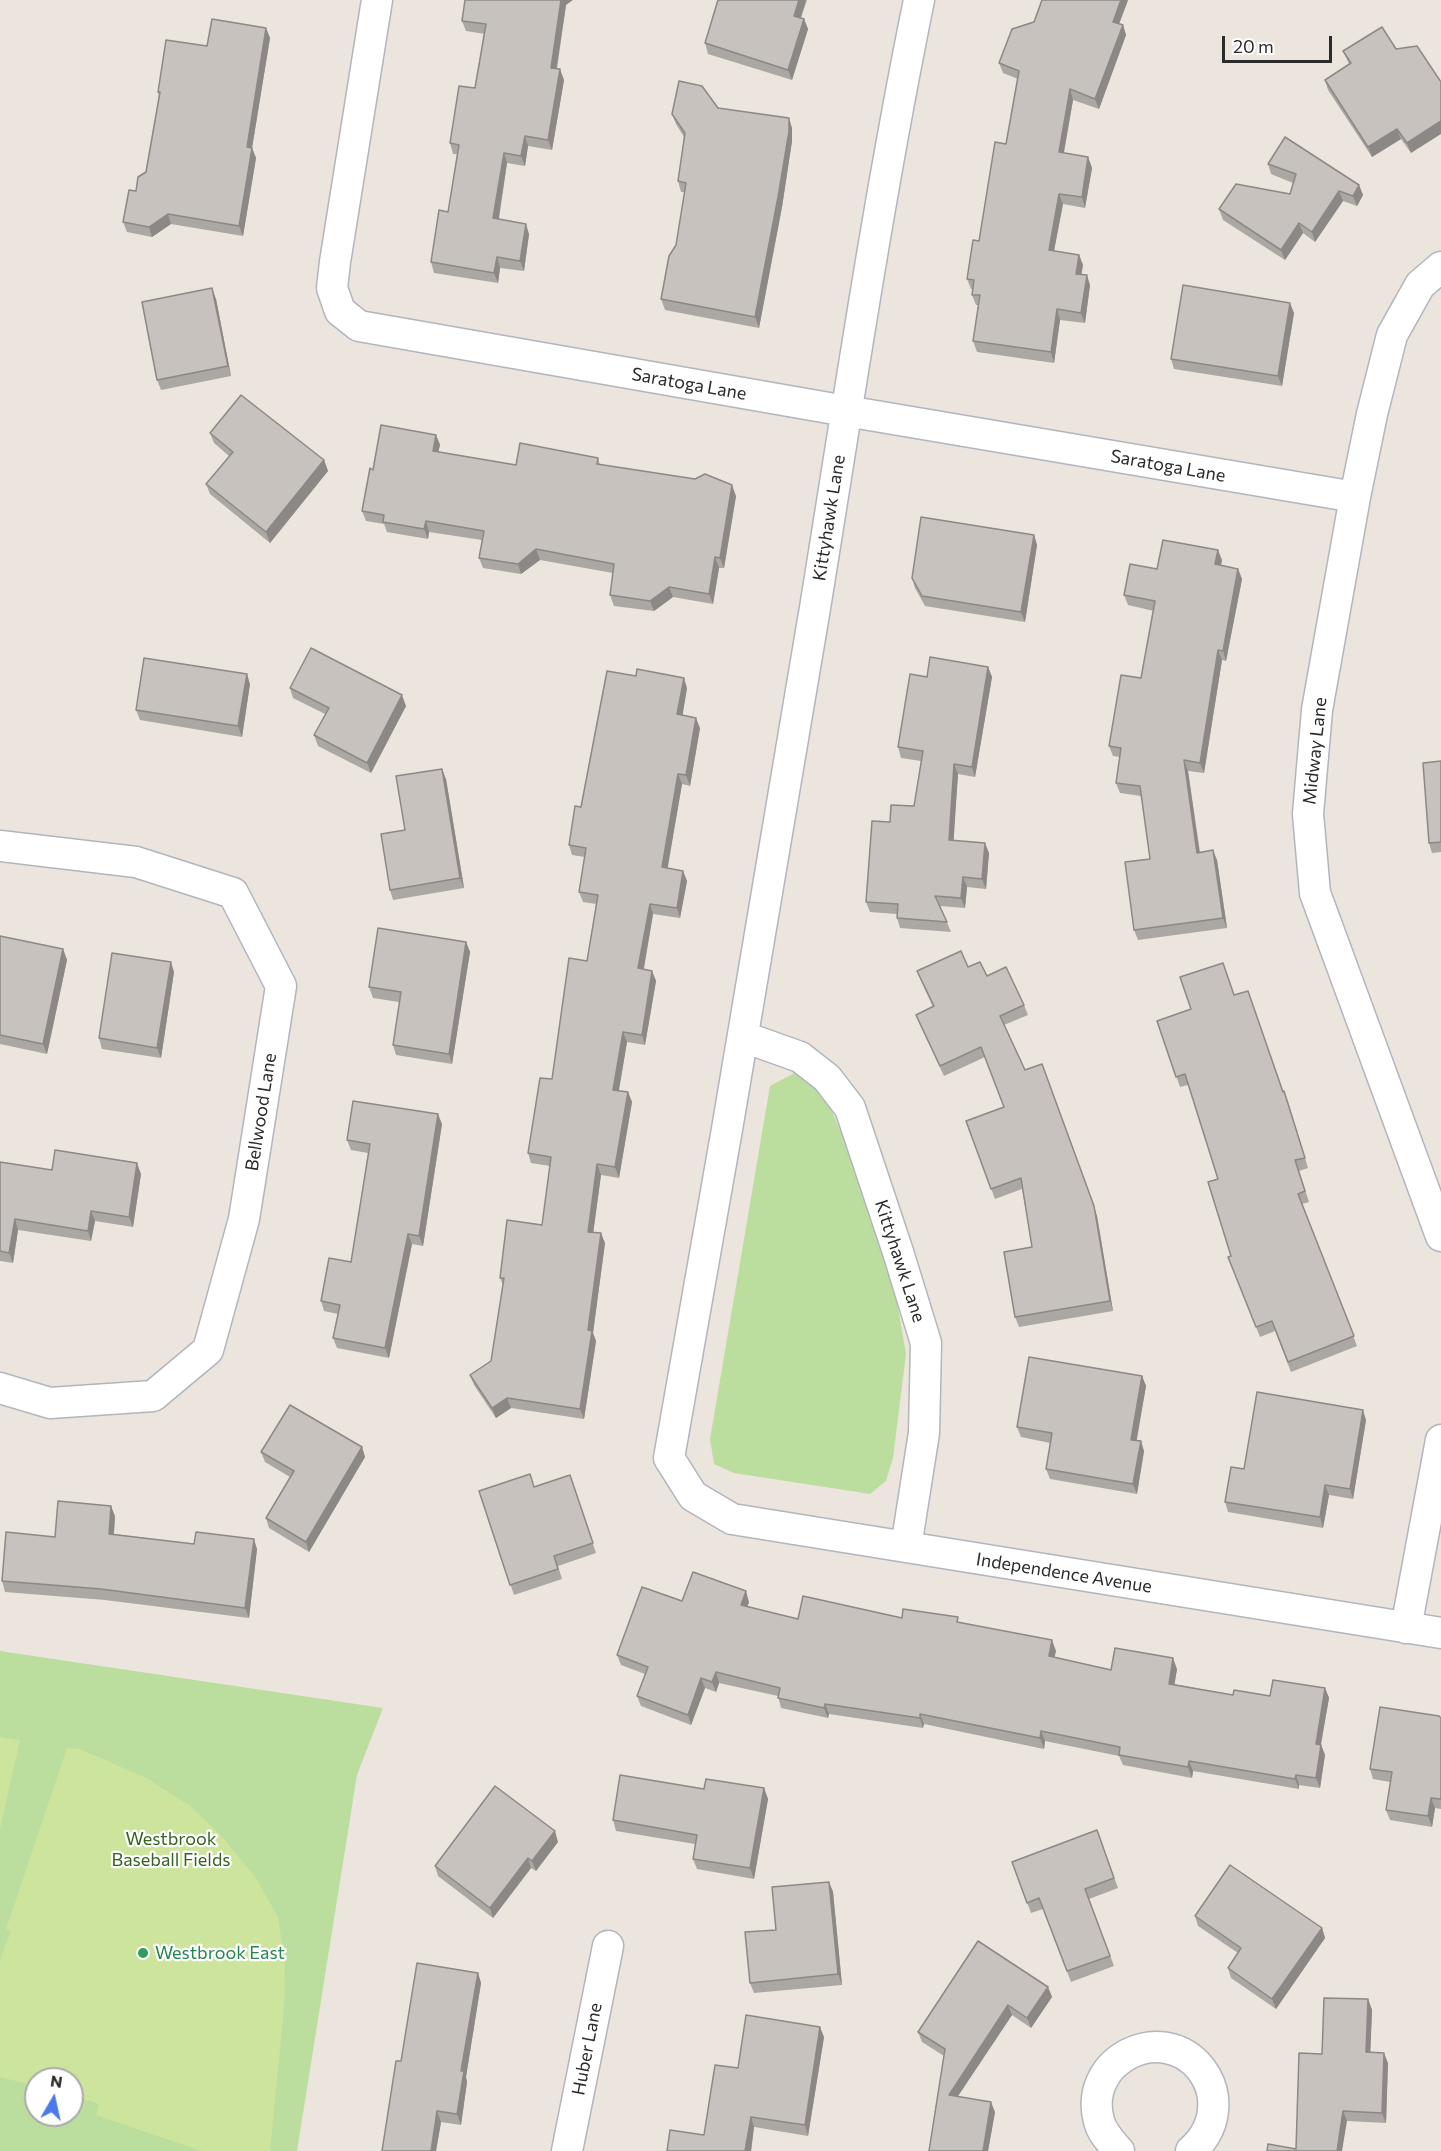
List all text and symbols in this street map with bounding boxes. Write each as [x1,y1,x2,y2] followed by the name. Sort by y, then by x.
[1225,24,1334,62] scale bar
[1233,35,1274,57] text: 20 m
[630,363,748,405] street label: Saratoga Lane
[1109,445,1227,487] street label: Saratoga Lane
[808,453,850,583] street label: Kittyhawk Lane
[1299,696,1331,806] street label: Midway Lane
[241,1051,281,1173] street label: Bellwood Lane
[870,1197,930,1325] street label: Kittyhawk Lane
[975,1548,1153,1598] street label: Independence Avenue
[112,1828,230,1870] park label: Westbrook Baseball Fields
[155,1942,285,1964] place label: Westbrook East
[136,1946,150,1960] marker: Westbrook East
[567,2001,607,2097] street label: Huber Lane
[24,2067,84,2127] north arrow
[49,2070,64,2091] text: N

